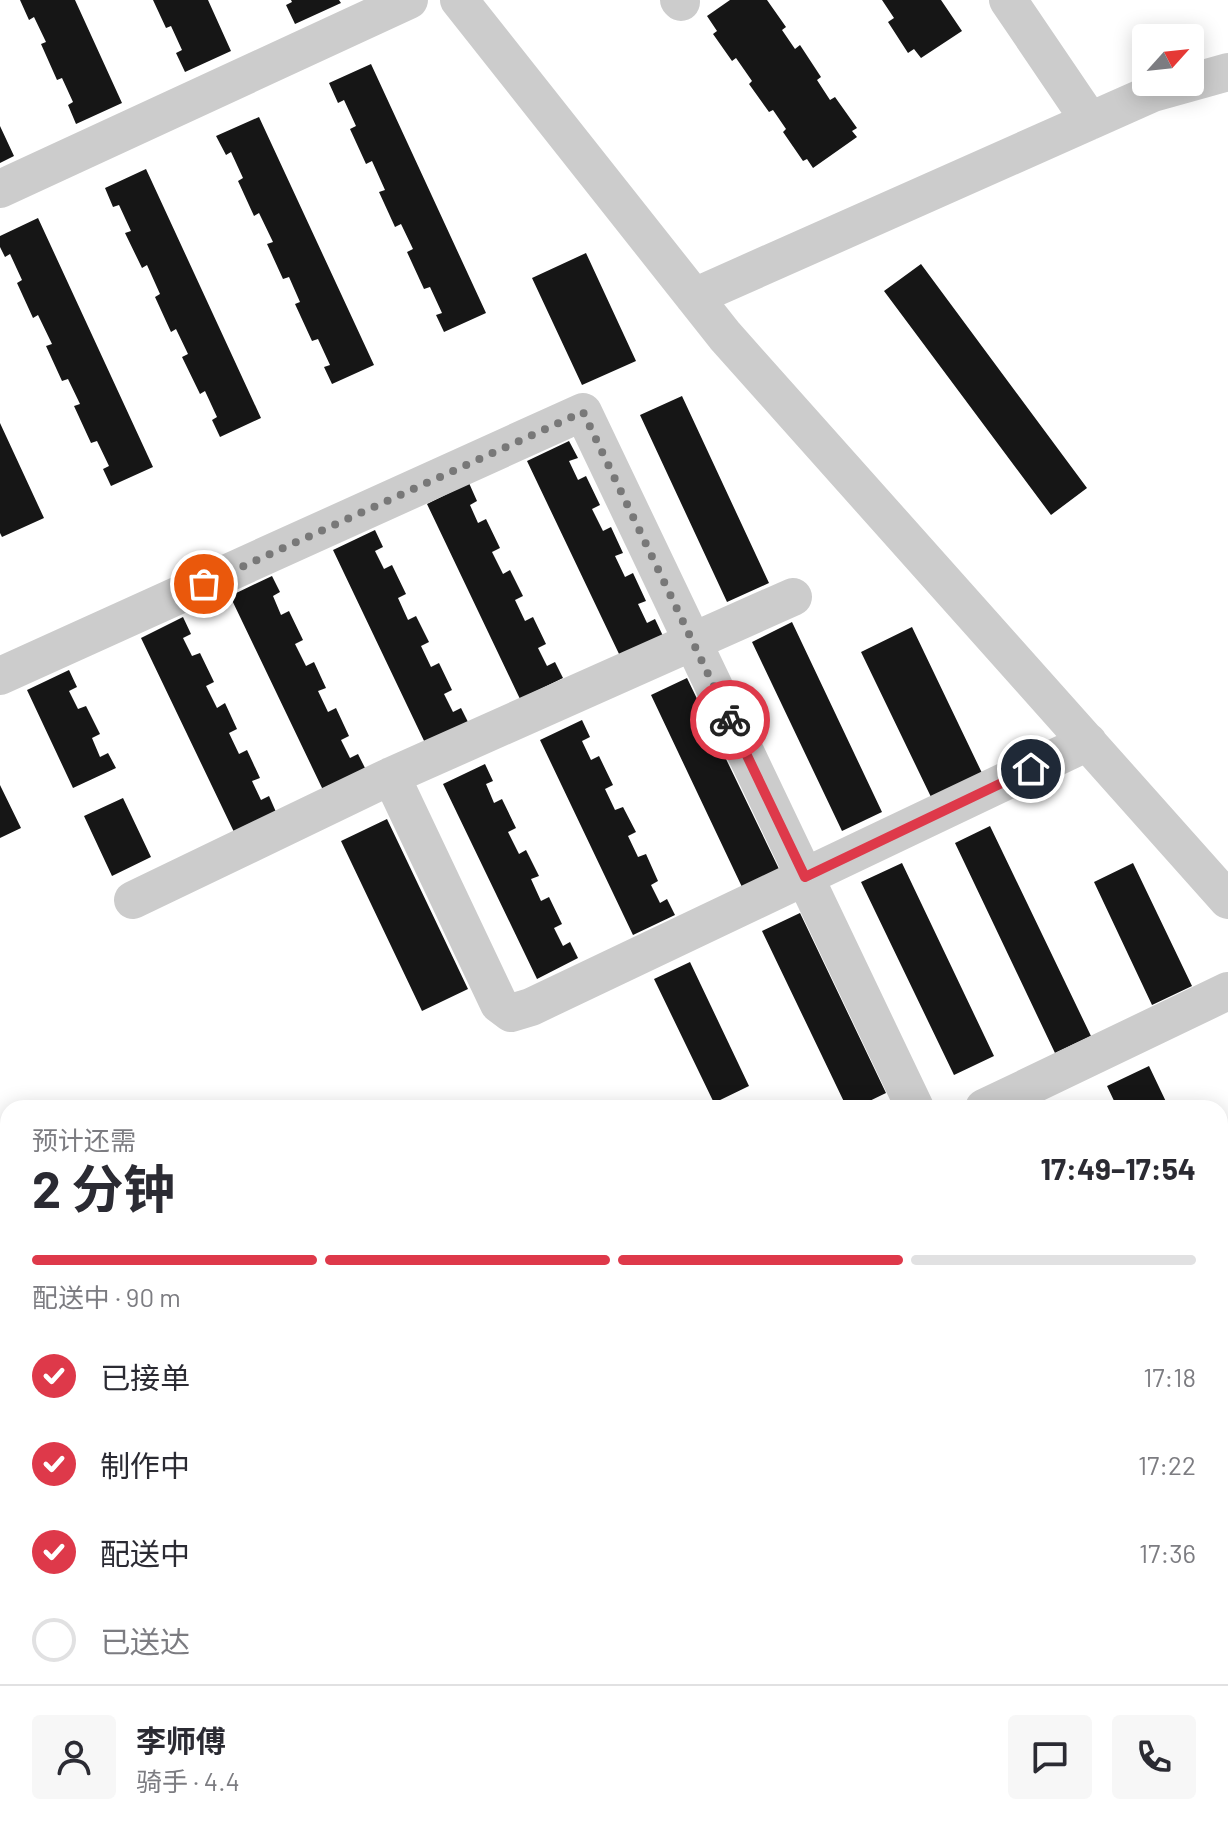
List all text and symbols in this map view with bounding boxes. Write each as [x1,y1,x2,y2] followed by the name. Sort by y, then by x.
[1132,24,1204,96] north arrow
[1132,24,1204,96] map controls
[170,550,238,618] pin
[182,562,226,606] icon: bag
[690,680,770,760] courier
[708,698,752,742] icon: bike
[997,735,1065,803] pin
[1009,747,1053,791] icon: home
[32,1124,136,1155] text: 预计还需
[1040,1150,1196,1186] text: 17:49–17:54
[32,1156,176,1218] text: 2 分钟
[32,1281,181,1312] text: 配送中 · 90 m
[32,1354,76,1398] icon: check
[100,1359,190,1395] text: 已接单
[1143,1361,1196,1392] text: 17:18
[32,1442,76,1486] icon: check
[100,1447,190,1483] text: 制作中
[1138,1449,1196,1480] text: 17:22
[32,1530,76,1574] icon: check
[100,1535,190,1571] text: 配送中
[1139,1537,1196,1568] text: 17:36
[100,1623,190,1659] text: 已送达
[32,1715,116,1799] button: person
[1008,1715,1092,1799] button: chat
[1112,1715,1196,1799] button: phone
[136,1722,226,1758] text: 李师傅
[136,1765,240,1796] text: 骑手 · 4.4

